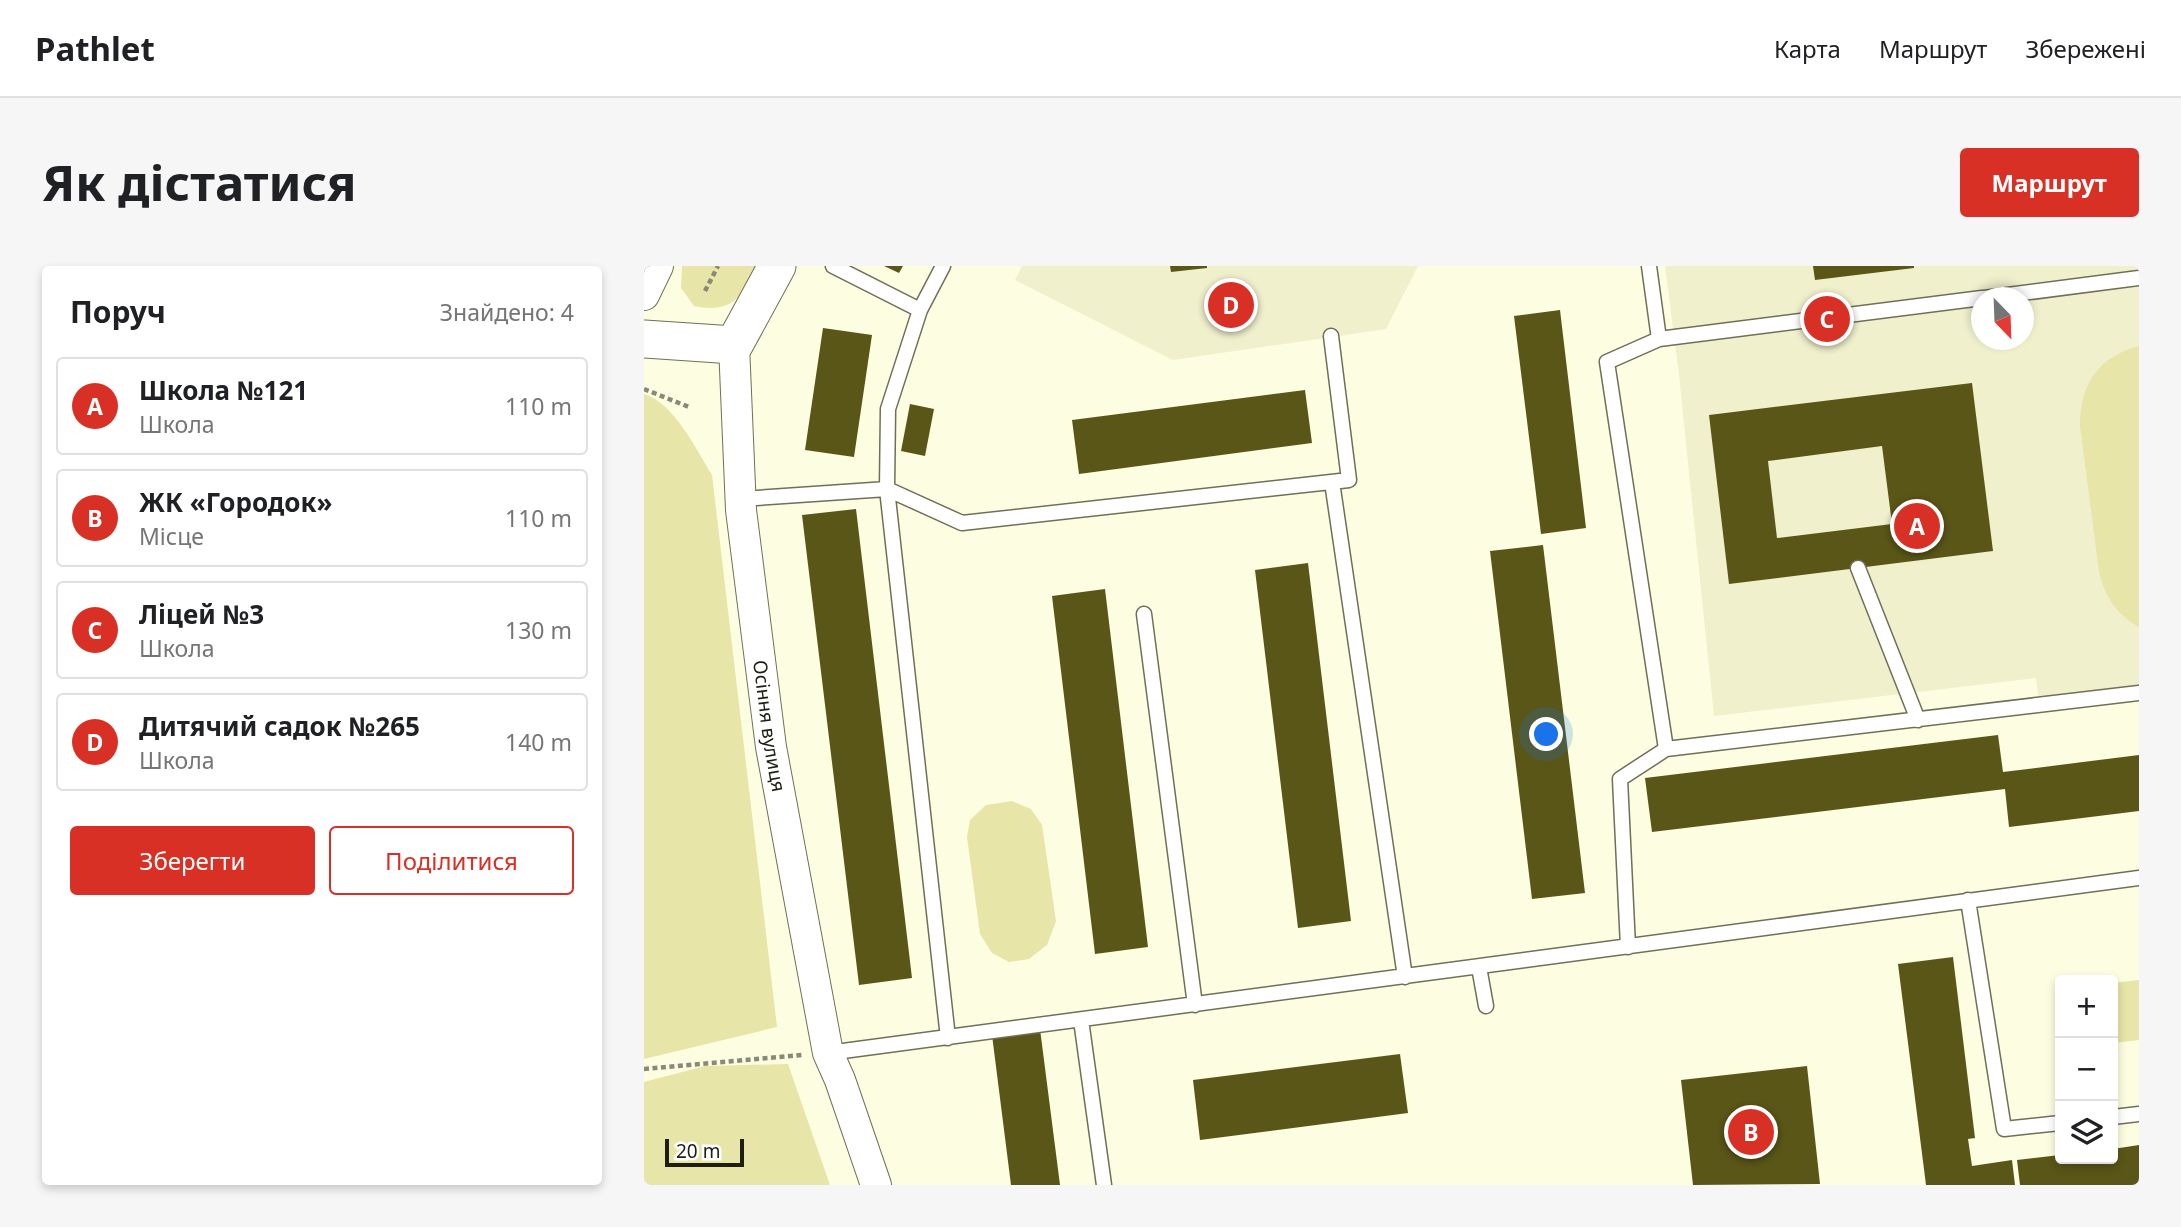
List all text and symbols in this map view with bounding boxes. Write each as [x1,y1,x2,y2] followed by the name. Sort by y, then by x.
[35,26,155,71] text: Pathlet
[1774,32,1841,65] text: Карта
[1879,32,1987,65] text: Маршрут
[2025,32,2146,65] text: Збережені
[1960,148,2139,217] button: Маршрут
[42,149,356,215] text: Як дістатися
[1208,279,1254,331] pin: D
[1971,287,2034,350] north arrow
[70,291,166,332] text: Поруч
[1804,293,1850,345] pin: C
[440,296,574,328] text: Знайдено: 4
[139,372,308,408] text: Школа №121
[87,390,103,422] text: A
[505,390,572,422] text: 110 m
[139,408,215,440] text: Школа
[139,484,333,520] text: ЖК «Городок»
[1894,500,1940,552] pin: A
[87,502,103,534] text: B
[505,502,572,534] text: 110 m
[139,520,204,552] text: Місце
[139,596,264,632] text: Ліцей №3
[88,614,102,646] text: C
[505,614,572,646] text: 130 m
[139,632,215,664] text: Школа
[747,659,792,794] street label: Осіння вулиця
[139,708,420,744] text: Дитячий садок №265
[1529,717,1563,751] your location
[87,726,103,758] text: D
[505,726,572,758] text: 140 m
[139,744,215,776] text: Школа
[70,826,315,895] button: Зберегти
[329,826,574,895] button: Поділитися
[2055,975,2118,1164] map controls
[2055,975,2118,1038] button: +
[2055,1038,2118,1101] button: −
[2055,1101,2118,1164] button: layers
[1728,1106,1774,1158] pin: B
[665,1136,744,1168] scale bar
[676,1138,720,1164] text: 20 m

